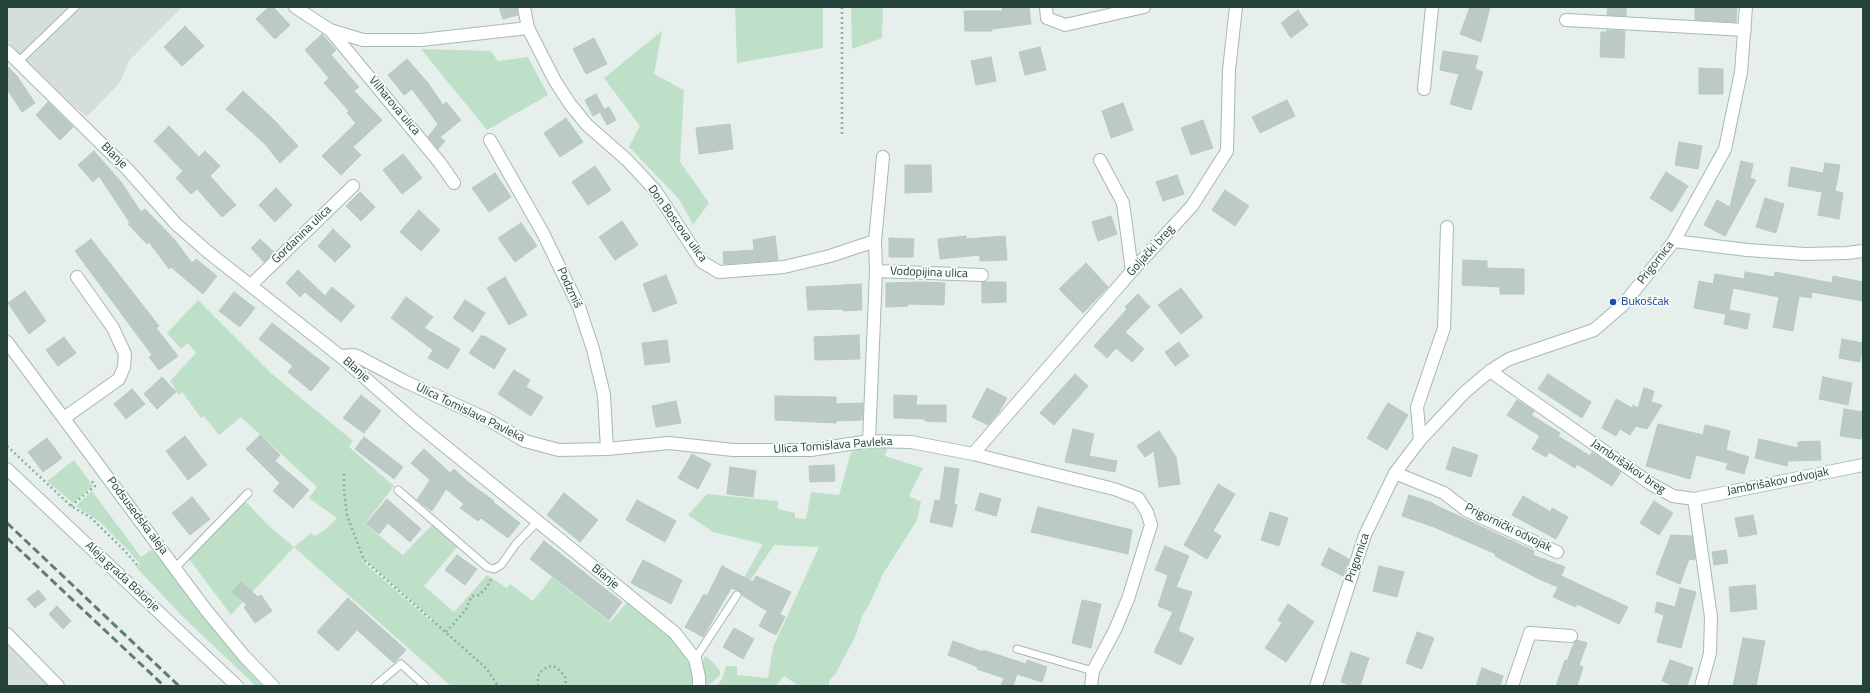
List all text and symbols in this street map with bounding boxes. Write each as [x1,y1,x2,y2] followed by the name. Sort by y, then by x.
[365,74,423,138] street label: Vilharova ulica
[98,140,130,172] street label: Blanje
[644,183,710,265] street label: Don Boscova ulica
[269,203,335,267] street label: Gordanina ulica
[1124,222,1178,280] street label: Goljački breg
[1635,239,1677,287] street label: Prigornica
[890,264,968,282] street label: Vodopijina ulica
[553,265,585,311] street label: Podzmiš
[1621,295,1669,309] place label: Bukoščak
[1608,297,1618,307] marker: Bukoščak
[339,354,373,386] street label: Blanje
[413,380,527,446] street label: Ulica Tomislava Pavleka
[773,435,893,457] street label: Ulica Tomislava Pavleka
[1588,437,1668,497] street label: Jambrišakov breg
[1726,465,1830,499] street label: Jambrišakov odvojak
[103,474,171,558] street label: Podsusedska aleja
[1462,501,1554,555] street label: Prigornički odvojak
[1343,532,1373,584] street label: Prigornica
[82,539,162,615] street label: Aleja grada Bolonje
[588,562,622,592] street label: Blanje

